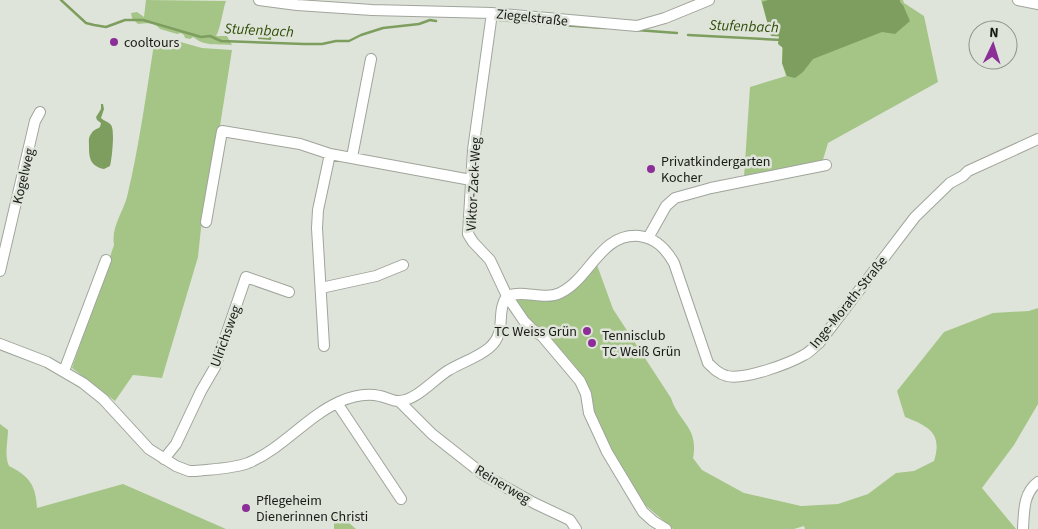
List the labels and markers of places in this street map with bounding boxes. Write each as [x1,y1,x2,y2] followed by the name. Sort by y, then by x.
[124,33,179,53] place label: cooltours
[108,36,120,48] marker: cooltours
[661,152,770,188] place label: Privatkindergarten Kocher
[645,163,657,175] marker: Privatkindergarten Kocher
[494,322,577,342] place label: TC Weiss Grün
[581,325,593,337] marker: TC Weiss Grün
[602,326,681,362] place label: Tennisclub TC Weiß Grün
[586,337,598,349] marker: Tennisclub TC Weiß Grün
[256,491,368,527] place label: Pflegeheim Dienerinnen Christi
[240,502,252,514] marker: Pflegeheim Dienerinnen Christi

